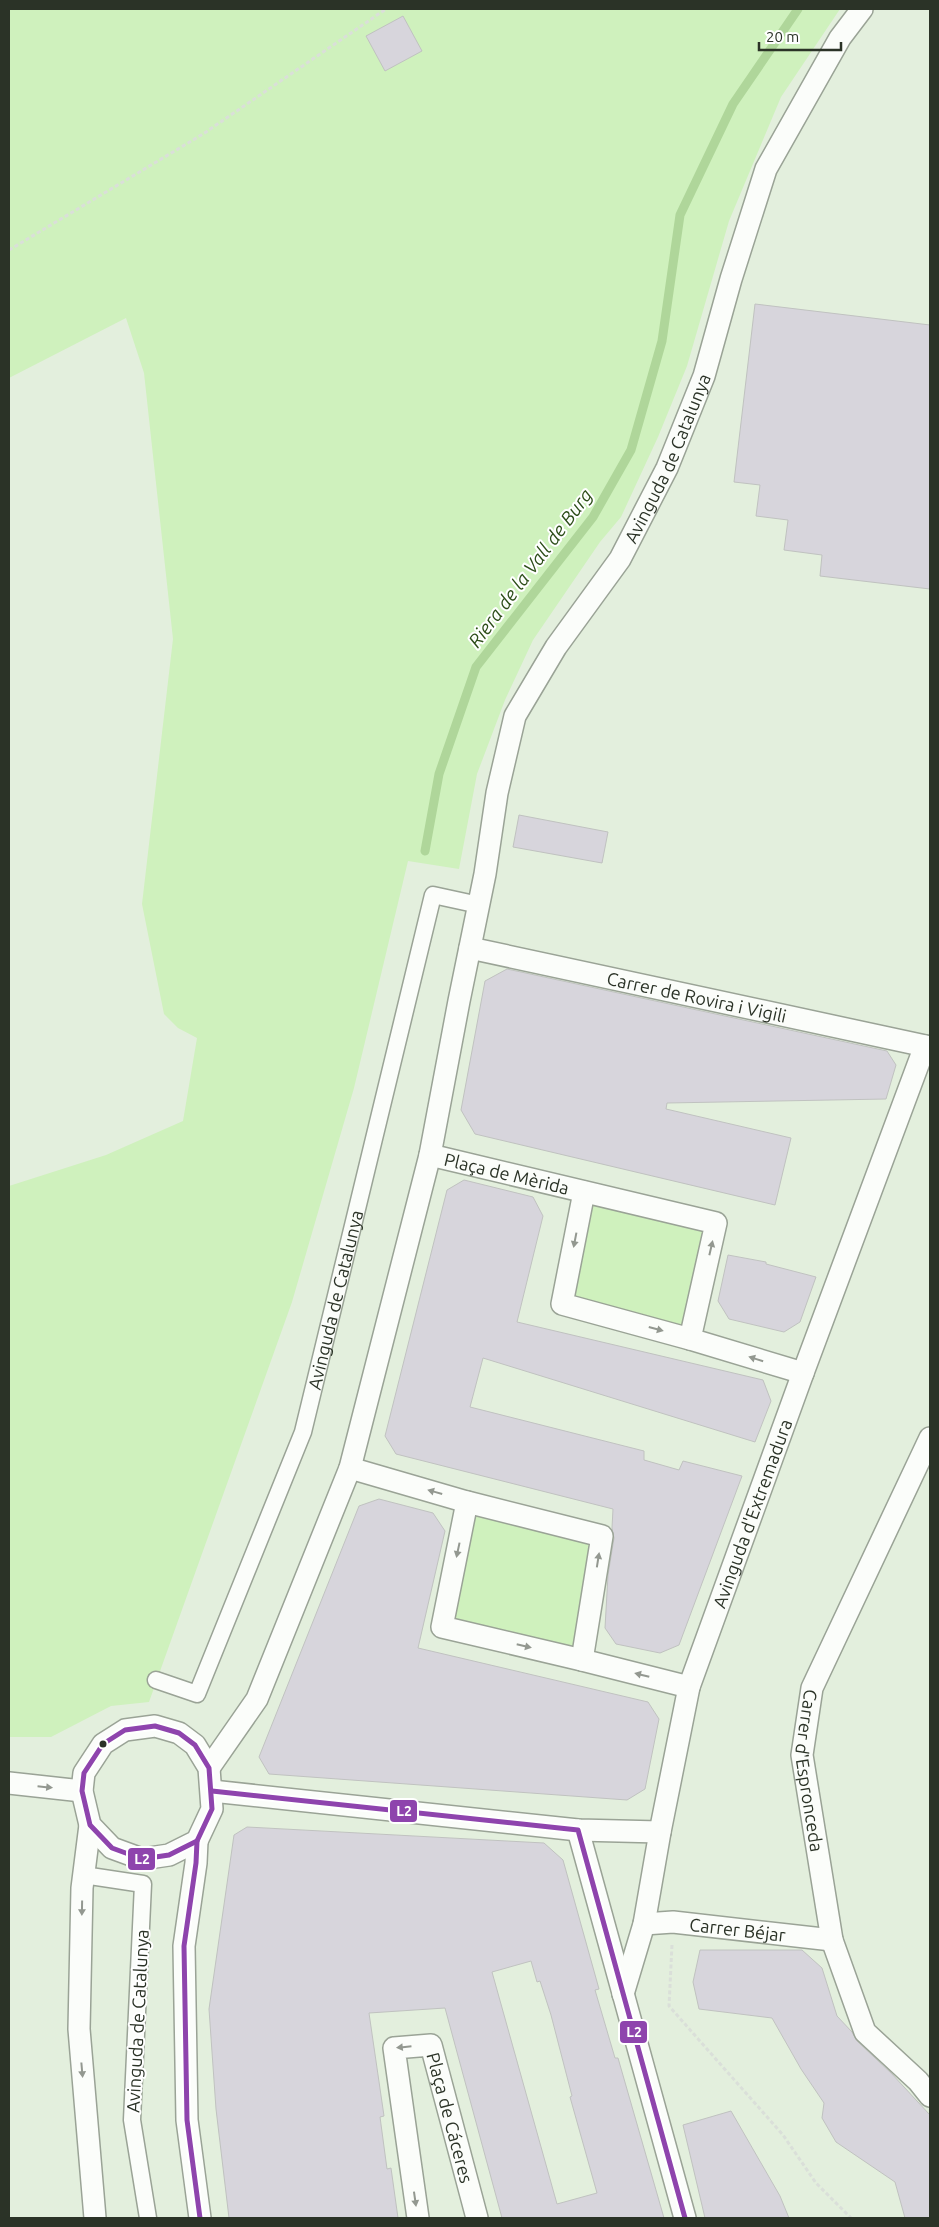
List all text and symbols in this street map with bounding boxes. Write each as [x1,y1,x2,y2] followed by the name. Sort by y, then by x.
[759,20,842,52] scale bar
[766,28,799,45] text: 20 m
[620,371,714,546] street label: Avinguda de Catalunya
[463,485,597,651] water label: Riera de la Vall de Burg
[605,968,788,1026] street label: Carrer de Rovira i Vigili
[442,1149,571,1198] street label: Plaça de Mèrida
[304,1208,366,1391] street label: Avinguda de Catalunya
[570,1232,578,1248] one-way arrow
[707,1239,715,1255] one-way arrow
[648,1326,663,1334] one-way arrow
[749,1355,764,1362] one-way arrow
[709,1416,795,1610] street label: Avinguda d'Extremadura
[427,1488,442,1496] one-way arrow
[454,1542,462,1557] one-way arrow
[594,1552,602,1568] one-way arrow
[516,1642,531,1650] one-way arrow
[635,1671,650,1679] one-way arrow
[792,1688,828,1853] street label: Carrer d'Espronceda
[98,1739,108,1749] unlabelled marker
[37,1783,53,1791] one-way arrow
[389,1799,418,1823] line badge: L2
[396,1803,412,1819] text: L2
[127,1847,156,1871] line badge: L2
[134,1851,150,1867] text: L2
[77,1900,85,1916] one-way arrow
[688,1914,787,1945] street label: Carrer Béjar
[122,1929,152,2113] street label: Avinguda de Catalunya
[619,2020,648,2044] line badge: L2
[626,2024,642,2040] text: L2
[396,2043,412,2051] one-way arrow
[423,2050,477,2185] street label: Plaça de Cáceres
[79,2063,87,2079] one-way arrow
[411,2192,419,2208] one-way arrow

